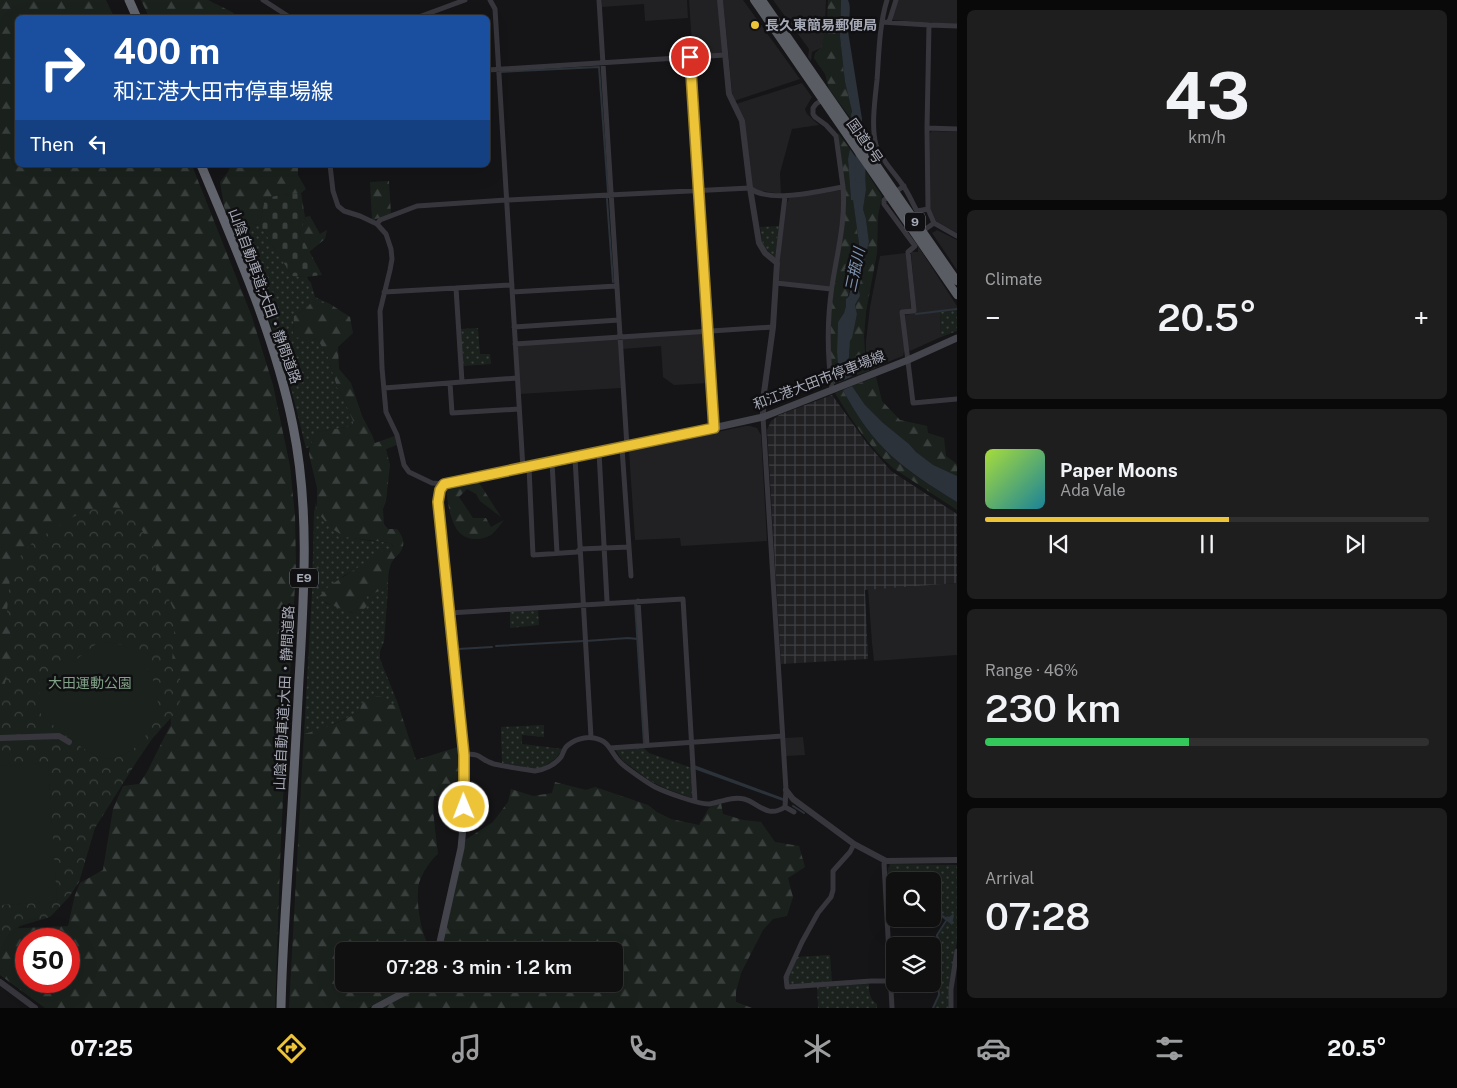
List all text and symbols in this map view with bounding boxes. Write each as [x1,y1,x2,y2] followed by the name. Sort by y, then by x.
[765,17,877,33] place label: 長久東簡易郵便局
[749,19,761,31] marker: 長久東簡易郵便局
[113,31,220,72] text: 400 m
[30,35,95,100] icon: right
[669,36,711,78] pin
[676,43,704,71] icon: arrive
[1164,57,1250,134] text: 43
[113,78,333,104] text: 和江港大田市停車場線
[844,116,886,166] street label: 国道9号
[1188,128,1226,147] text: km/h
[84,130,112,158] icon: left
[30,133,74,155] text: Then
[226,206,304,386] street label: 山陰自動車道;大田・静間道路
[905,212,925,232] road number: 9
[842,244,868,294] water label: 三瓶川
[985,270,1042,289] text: Climate
[1157,295,1257,340] text: 20.5°
[985,301,1001,334] text: −
[1413,301,1429,334] text: +
[751,347,887,413] street label: 和江港大田市停車場線
[1060,459,1178,481] text: Paper Moons
[1060,481,1125,500] text: Ada Vale
[1045,530,1073,558] icon: previous
[1193,530,1221,558] icon: pause
[1341,530,1369,558] icon: next
[290,568,318,588] road number: E9
[271,605,297,791] street label: 山陰自動車道;大田・静間道路
[985,661,1078,680] text: Range · 46%
[48,675,132,691] park label: 大田運動公園
[985,686,1121,731] text: 230 km
[437,780,489,832] position arrow
[985,869,1034,888] text: Arrival
[886,872,941,992] map controls
[886,872,941,927] button: search
[985,894,1090,939] text: 07:28
[15,928,80,993] speed limit sign: 50
[886,937,941,992] button: layers
[386,956,572,978] text: 07:28 · 3 min · 1.2 km
[274,1031,309,1066] icon: directions
[449,1031,484,1066] icon: music
[625,1031,660,1066] icon: phone
[800,1031,835,1066] icon: climate
[976,1031,1011,1066] icon: car
[1152,1031,1187,1066] icon: filters
[70,1035,133,1061] text: 07:25
[1327,1035,1387,1061] text: 20.5°

